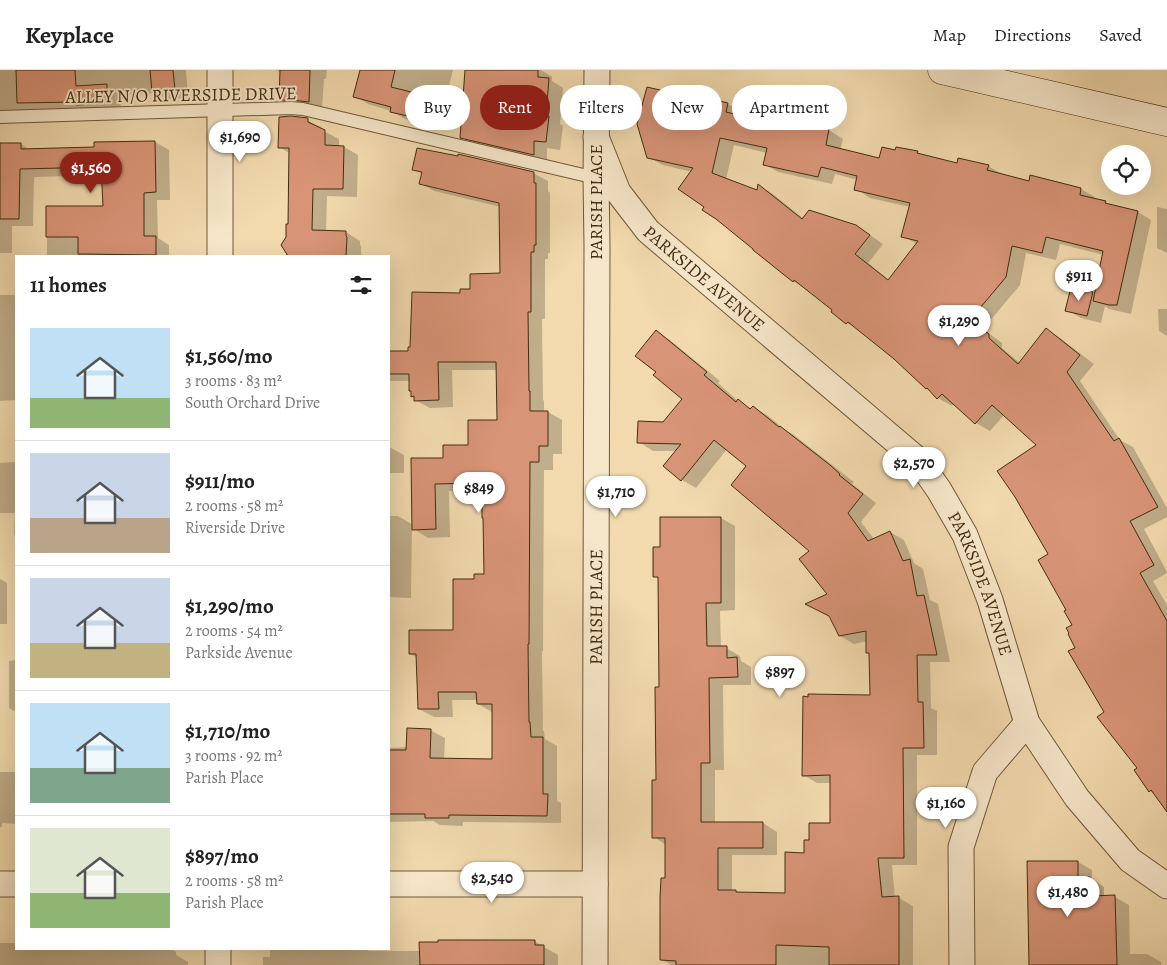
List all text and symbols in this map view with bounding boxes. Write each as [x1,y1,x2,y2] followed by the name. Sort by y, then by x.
[25,19,114,51] text: Keyplace
[933,23,966,47] text: Map
[994,23,1071,47] text: Directions
[1099,23,1142,47] text: Saved
[64,81,297,109] street label: ALLEY N/O RIVERSIDE DRIVE
[405,85,470,130] chip: Buy
[480,85,550,130] chip: Rent
[560,85,642,130] chip: Filters
[652,85,722,130] chip: New
[732,85,847,130] chip: Apartment
[199,121,281,163] pin: $1,690
[220,126,260,148] text: $1,690
[584,144,608,260] street label: PARISH PLACE
[1101,145,1151,195] map controls
[1101,145,1151,195] button: locate
[50,152,132,194] pin: $1,560
[71,157,111,179] text: $1,560
[638,220,770,337] street label: PARKSIDE AVENUE
[1049,260,1109,302] pin: $911
[1066,265,1092,287] text: $911
[30,271,107,299] text: 11 homes
[347,271,375,299] icon: filters
[918,304,1000,347] pin: $1,290
[939,310,979,332] text: $1,290
[185,342,273,370] text: $1,560/mo
[70,348,130,408] icon: home
[185,370,282,392] text: 3 rooms · 83 m²
[185,392,320,414] text: South Orchard Drive
[873,446,955,489] pin: $2,570
[893,452,935,474] text: $2,570
[185,467,255,495] text: $911/mo
[449,472,509,514] pin: $849
[70,473,130,533] icon: home
[575,476,657,518] pin: $1,710
[464,477,494,499] text: $849
[597,481,635,503] text: $1,710
[185,495,283,517] text: 2 rooms · 58 m²
[942,507,1018,659] street label: PARKSIDE AVENUE
[185,517,285,539] text: Riverside Drive
[584,549,608,665] street label: PARISH PLACE
[185,592,274,620] text: $1,290/mo
[70,598,130,658] icon: home
[185,620,283,642] text: 2 rooms · 54 m²
[185,642,293,664] text: Parkside Avenue
[750,656,810,698] pin: $897
[765,661,795,683] text: $897
[185,717,270,745] text: $1,710/mo
[70,723,130,783] icon: home
[185,745,283,767] text: 3 rooms · 92 m²
[185,767,264,789] text: Parish Place
[905,786,987,829] pin: $1,160
[927,792,965,814] text: $1,160
[185,842,259,870] text: $897/mo
[70,848,130,908] icon: home
[451,862,533,904] pin: $2,540
[471,867,513,889] text: $2,540
[185,870,283,892] text: 2 rooms · 58 m²
[1027,876,1109,918] pin: $1,480
[1048,881,1088,903] text: $1,480
[185,892,264,914] text: Parish Place

